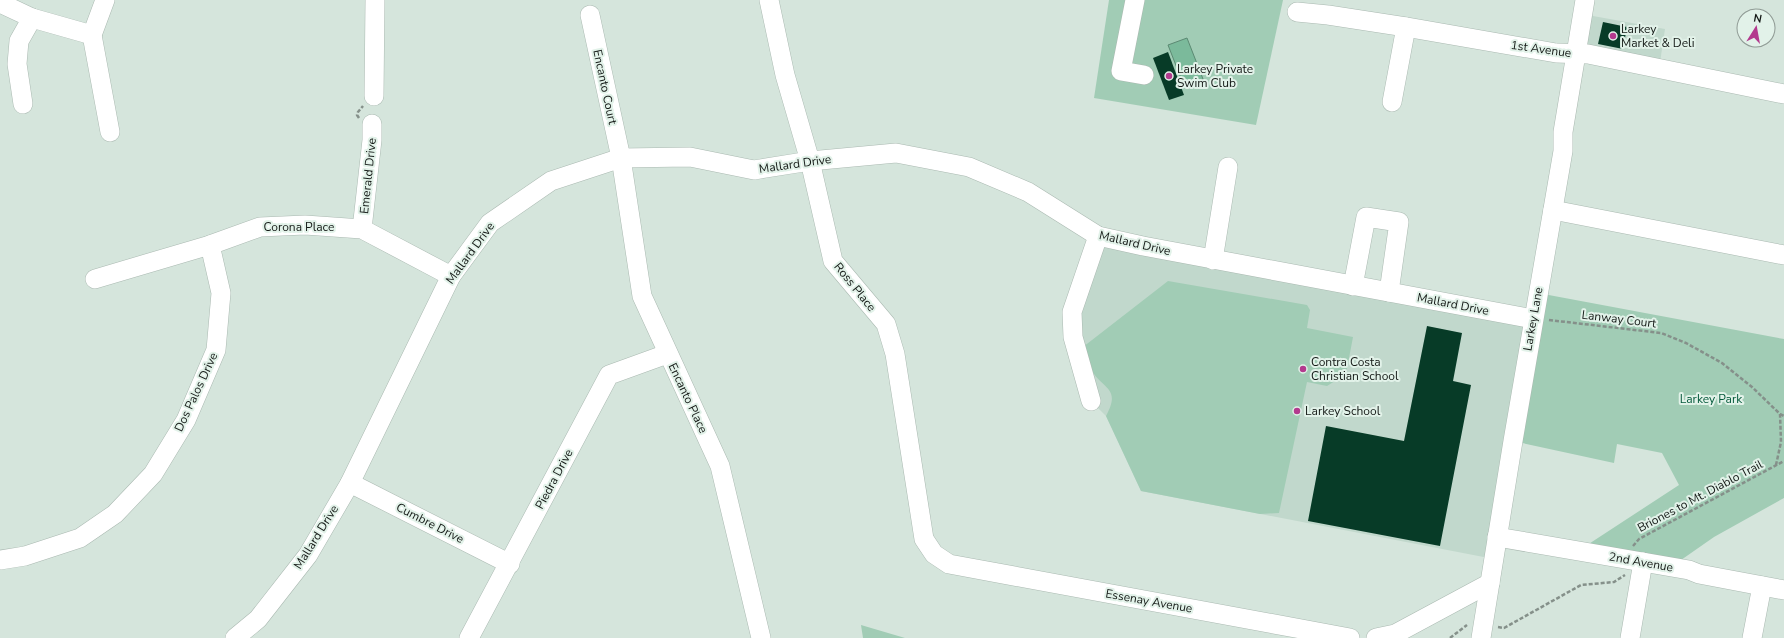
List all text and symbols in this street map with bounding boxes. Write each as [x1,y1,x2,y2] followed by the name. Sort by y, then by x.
[1736,8,1776,48] north arrow
[1752,11,1763,27] text: N
[1621,21,1694,51] place label: Larkey Market & Deli
[1608,31,1618,41] marker: Larkey Market & Deli
[1510,37,1572,61] street label: 1st Avenue
[589,48,621,127] street label: Encanto Court
[1177,61,1253,91] place label: Larkey Private Swim Club
[1164,71,1174,81] marker: Larkey Private Swim Club
[356,137,380,215] street label: Emerald Drive
[758,151,832,177] street label: Mallard Drive
[264,219,334,235] street label: Corona Place
[442,219,498,287] street label: Mallard Drive
[1098,227,1172,259] street label: Mallard Drive
[830,259,880,315] street label: Ross Place
[1520,286,1546,352] street label: Larkey Lane
[1416,289,1490,319] street label: Mallard Drive
[1581,306,1658,332] street label: Lanway Court
[171,350,221,434] street label: Dos Palos Drive
[1311,354,1399,384] place label: Contra Costa Christian School
[665,360,711,436] street label: Encanto Place
[1298,364,1308,374] marker: Contra Costa Christian School
[1680,391,1743,407] park label: Larkey Park
[1305,403,1381,419] place label: Larkey School
[1292,406,1302,416] marker: Larkey School
[531,446,577,512] street label: Piedra Drive
[1635,456,1766,536] street label: Briones to Mt. Diablo Trail
[393,499,467,547] street label: Cumbre Drive
[290,502,342,572] street label: Mallard Drive
[1608,548,1674,576] street label: 2nd Avenue
[1104,585,1194,617] street label: Essenay Avenue

